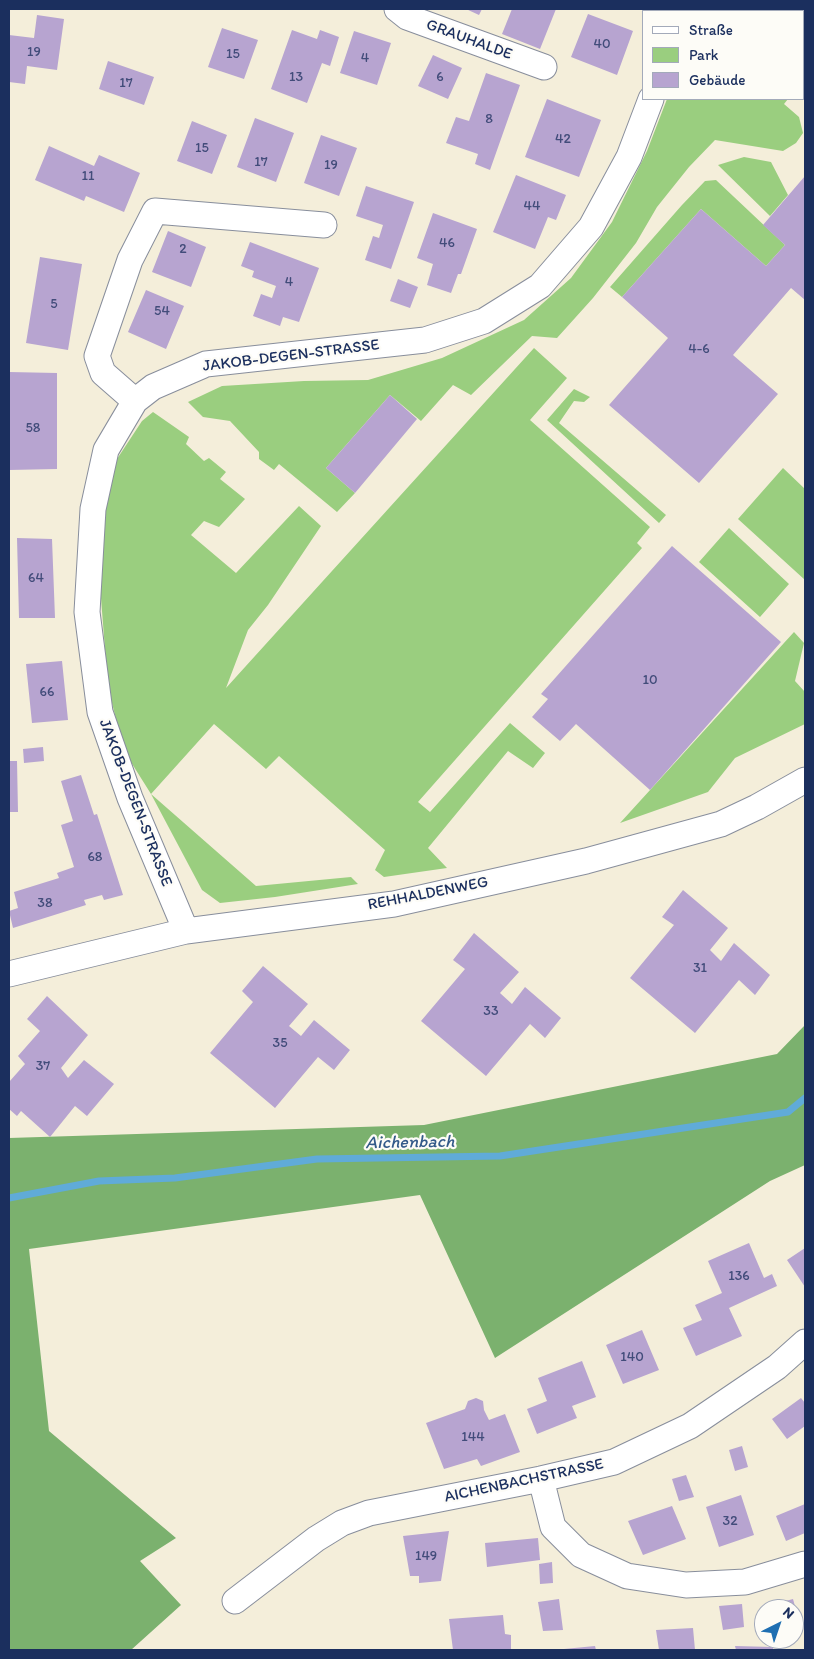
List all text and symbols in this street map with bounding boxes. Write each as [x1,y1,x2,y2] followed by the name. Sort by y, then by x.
[642,10,804,100] legend
[423,16,515,64] street label: GRAUHALDE
[689,21,733,39] text: Straße
[593,36,611,52] house number: 40
[27,44,41,60] house number: 19
[226,46,240,62] house number: 15
[689,46,719,64] text: Park
[361,50,369,66] house number: 4
[289,69,303,85] house number: 13
[436,69,444,85] house number: 6
[689,71,746,89] text: Gebäude
[119,75,133,91] house number: 17
[485,111,493,127] house number: 8
[555,131,571,147] house number: 42
[195,140,209,156] house number: 15
[254,154,268,170] house number: 17
[324,157,338,173] house number: 19
[82,168,94,184] house number: 11
[524,198,540,214] house number: 44
[439,235,455,251] house number: 46
[179,241,187,257] house number: 2
[285,274,293,290] house number: 4
[50,296,58,312] house number: 5
[154,303,170,319] house number: 54
[202,336,380,376] street label: JAKOB-DEGEN-STRASSE
[688,341,710,357] house number: 4-6
[25,420,41,436] house number: 58
[28,570,44,586] house number: 64
[642,672,658,688] house number: 10
[40,684,54,700] house number: 66
[94,717,176,889] street label: JAKOB-DEGEN-STRASSE
[87,849,103,865] house number: 68
[366,873,490,915] street label: REHHALDENWEG
[37,895,53,911] house number: 38
[693,960,707,976] house number: 31
[483,1003,499,1019] house number: 33
[273,1035,287,1051] house number: 35
[36,1058,50,1074] house number: 37
[365,1131,455,1155] water label: Aichenbach
[728,1268,750,1284] house number: 136
[620,1349,644,1365] house number: 140
[461,1429,485,1445] house number: 144
[443,1455,605,1507] street label: AICHENBACHSTRASSE
[723,1513,737,1529] house number: 32
[415,1548,437,1564] house number: 149
[754,1599,804,1649] north arrow
[779,1604,798,1623] text: N

